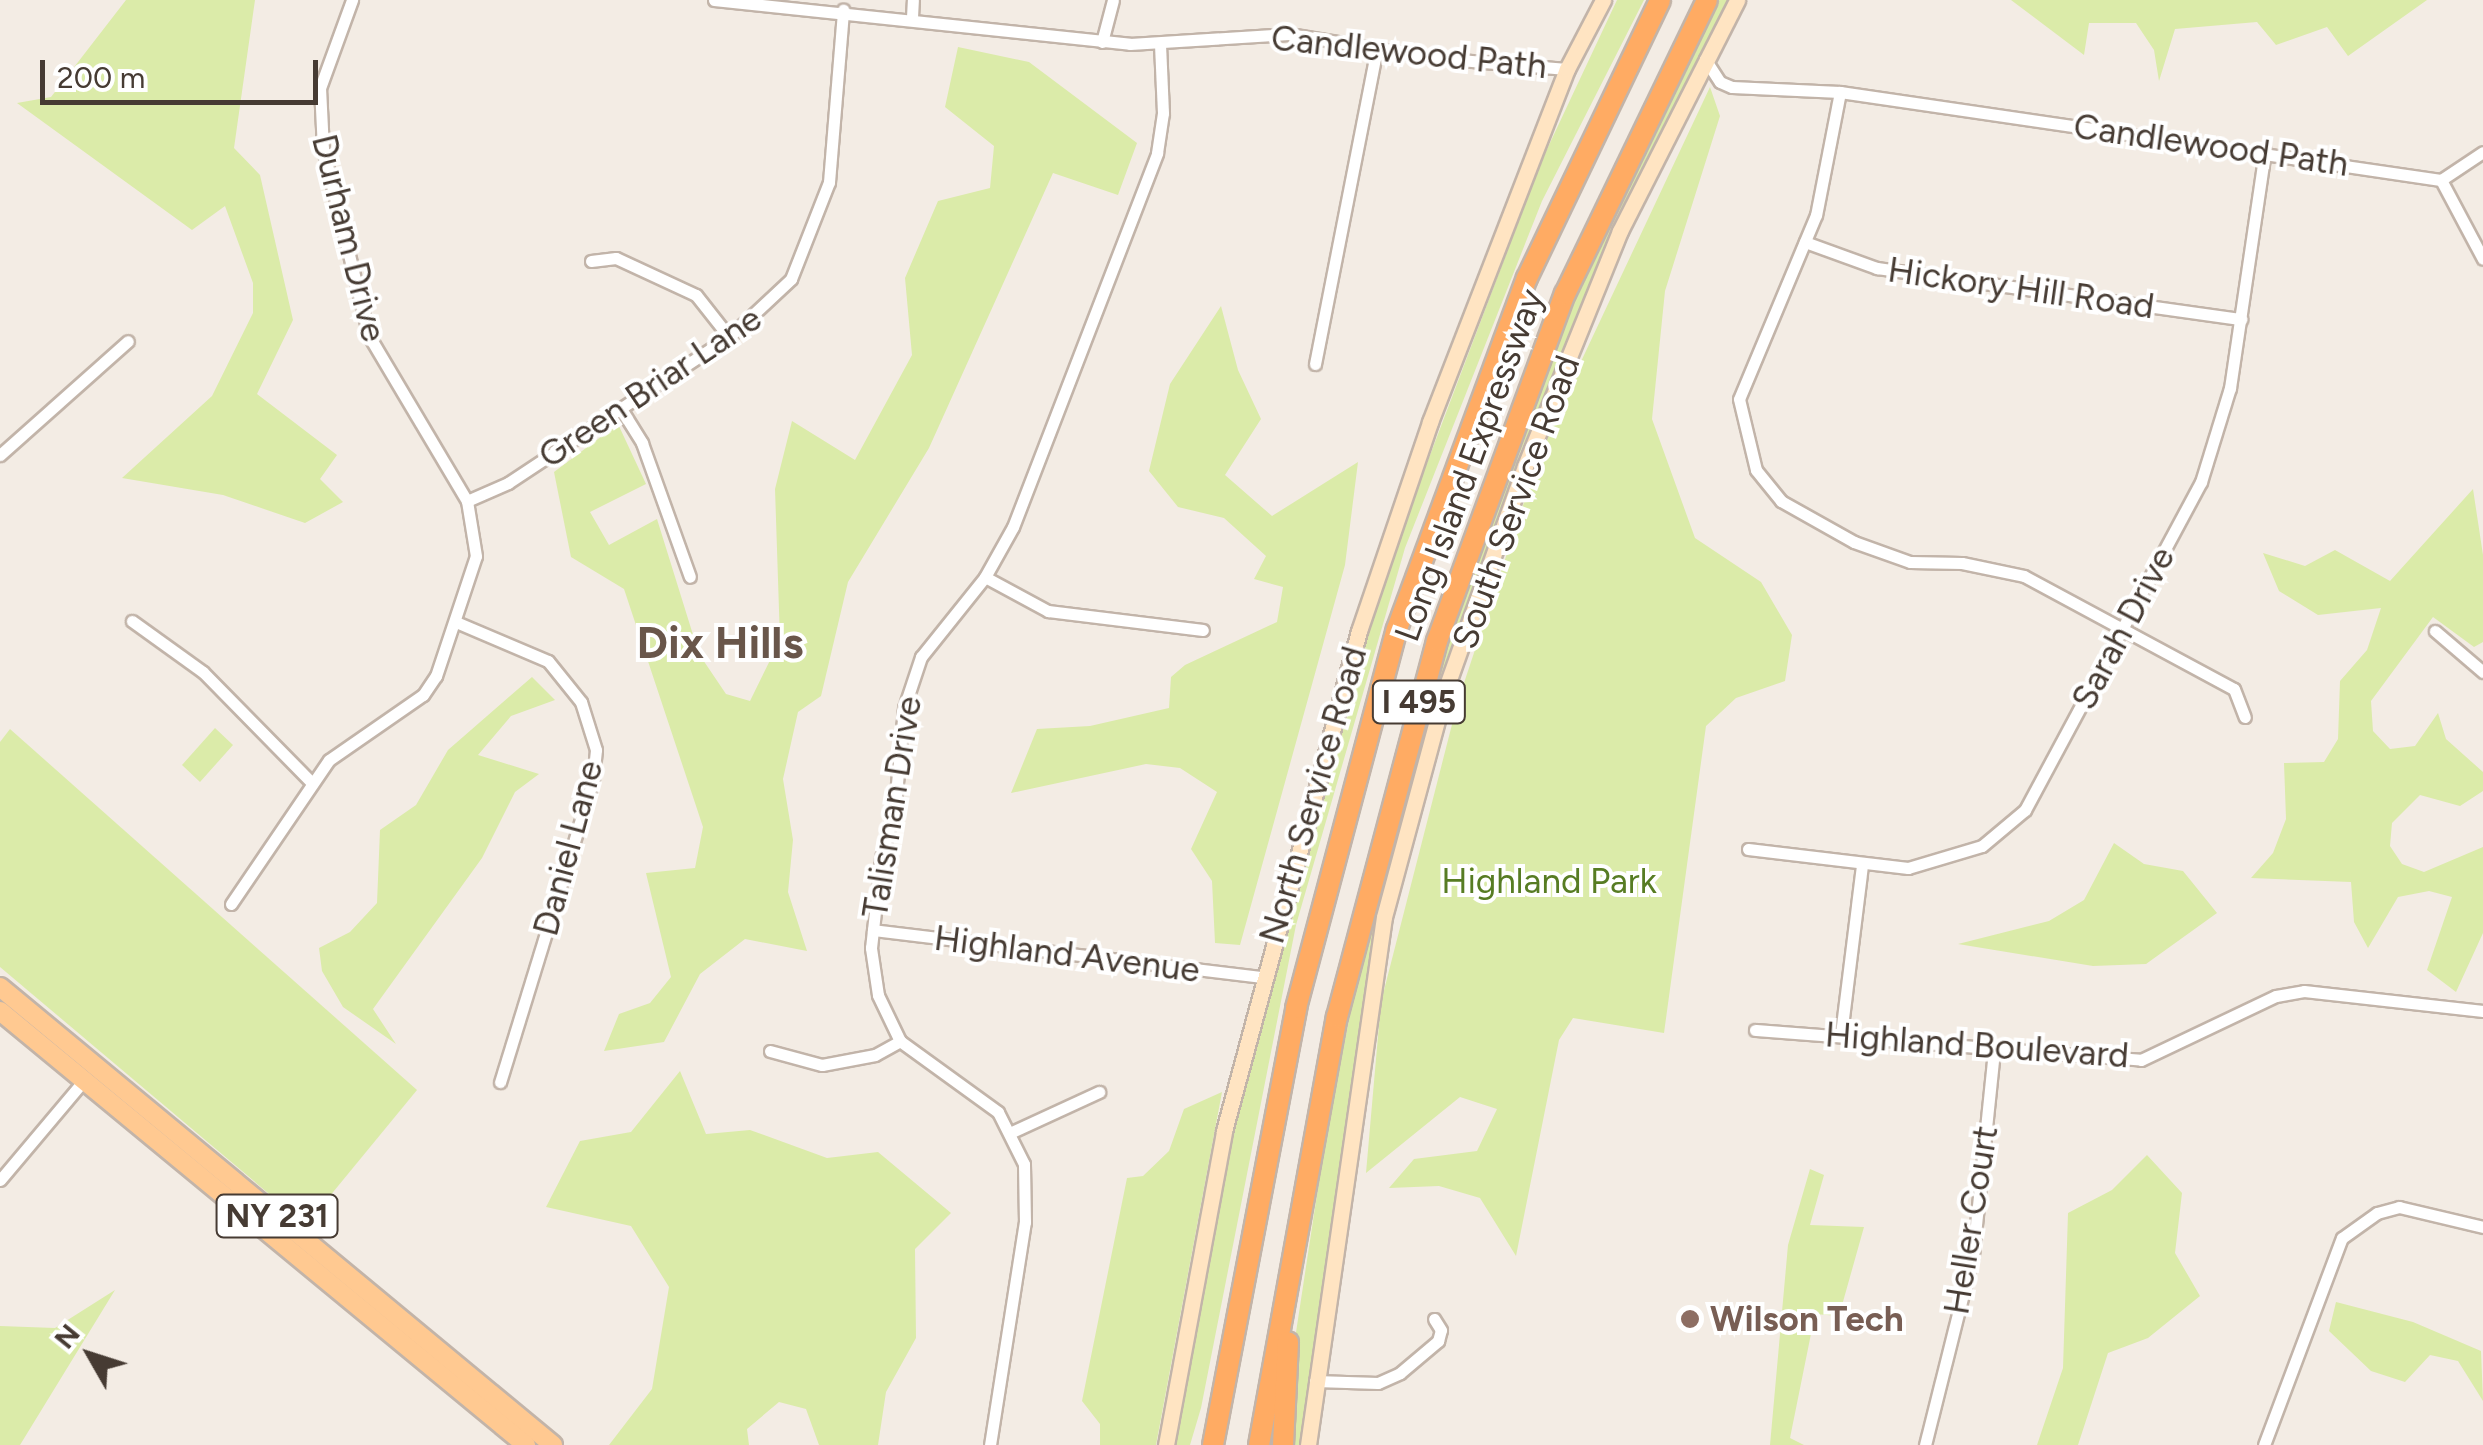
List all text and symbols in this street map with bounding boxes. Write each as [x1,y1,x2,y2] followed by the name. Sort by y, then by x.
[1269,17,1549,87] street label: Candlewood Path
[45,40,322,102] scale bar
[57,59,145,96] text: 200 m
[2071,105,2351,185] street label: Candlewood Path
[303,130,395,346] street label: Durham Drive
[1885,249,2157,327] street label: Hickory Hill Road
[1386,283,1552,647] street label: Long Island Expressway
[531,297,769,477] street label: Green Briar Lane
[1443,350,1589,654] street label: South Service Road
[2063,540,2183,716] street label: Sarah Drive
[637,616,803,670] district label: Dix Hills
[1251,642,1375,948] street label: North Service Road
[1372,675,1466,729] road number: I 495
[854,693,930,921] street label: Talisman Drive
[524,756,612,940] street label: Daniel Lane
[1441,860,1657,902] park label: Highland Park
[932,917,1202,991] street label: Highland Avenue
[1824,1013,2130,1077] street label: Highland Boulevard
[1935,1123,2007,1317] street label: Heller Court
[214,1189,340,1243] road number: NY 231
[1710,1298,1904,1340] place label: Wilson Tech
[40,1305,140,1405] north arrow
[1679,1308,1701,1330] marker: Wilson Tech
[47,1317,87,1355] text: N

